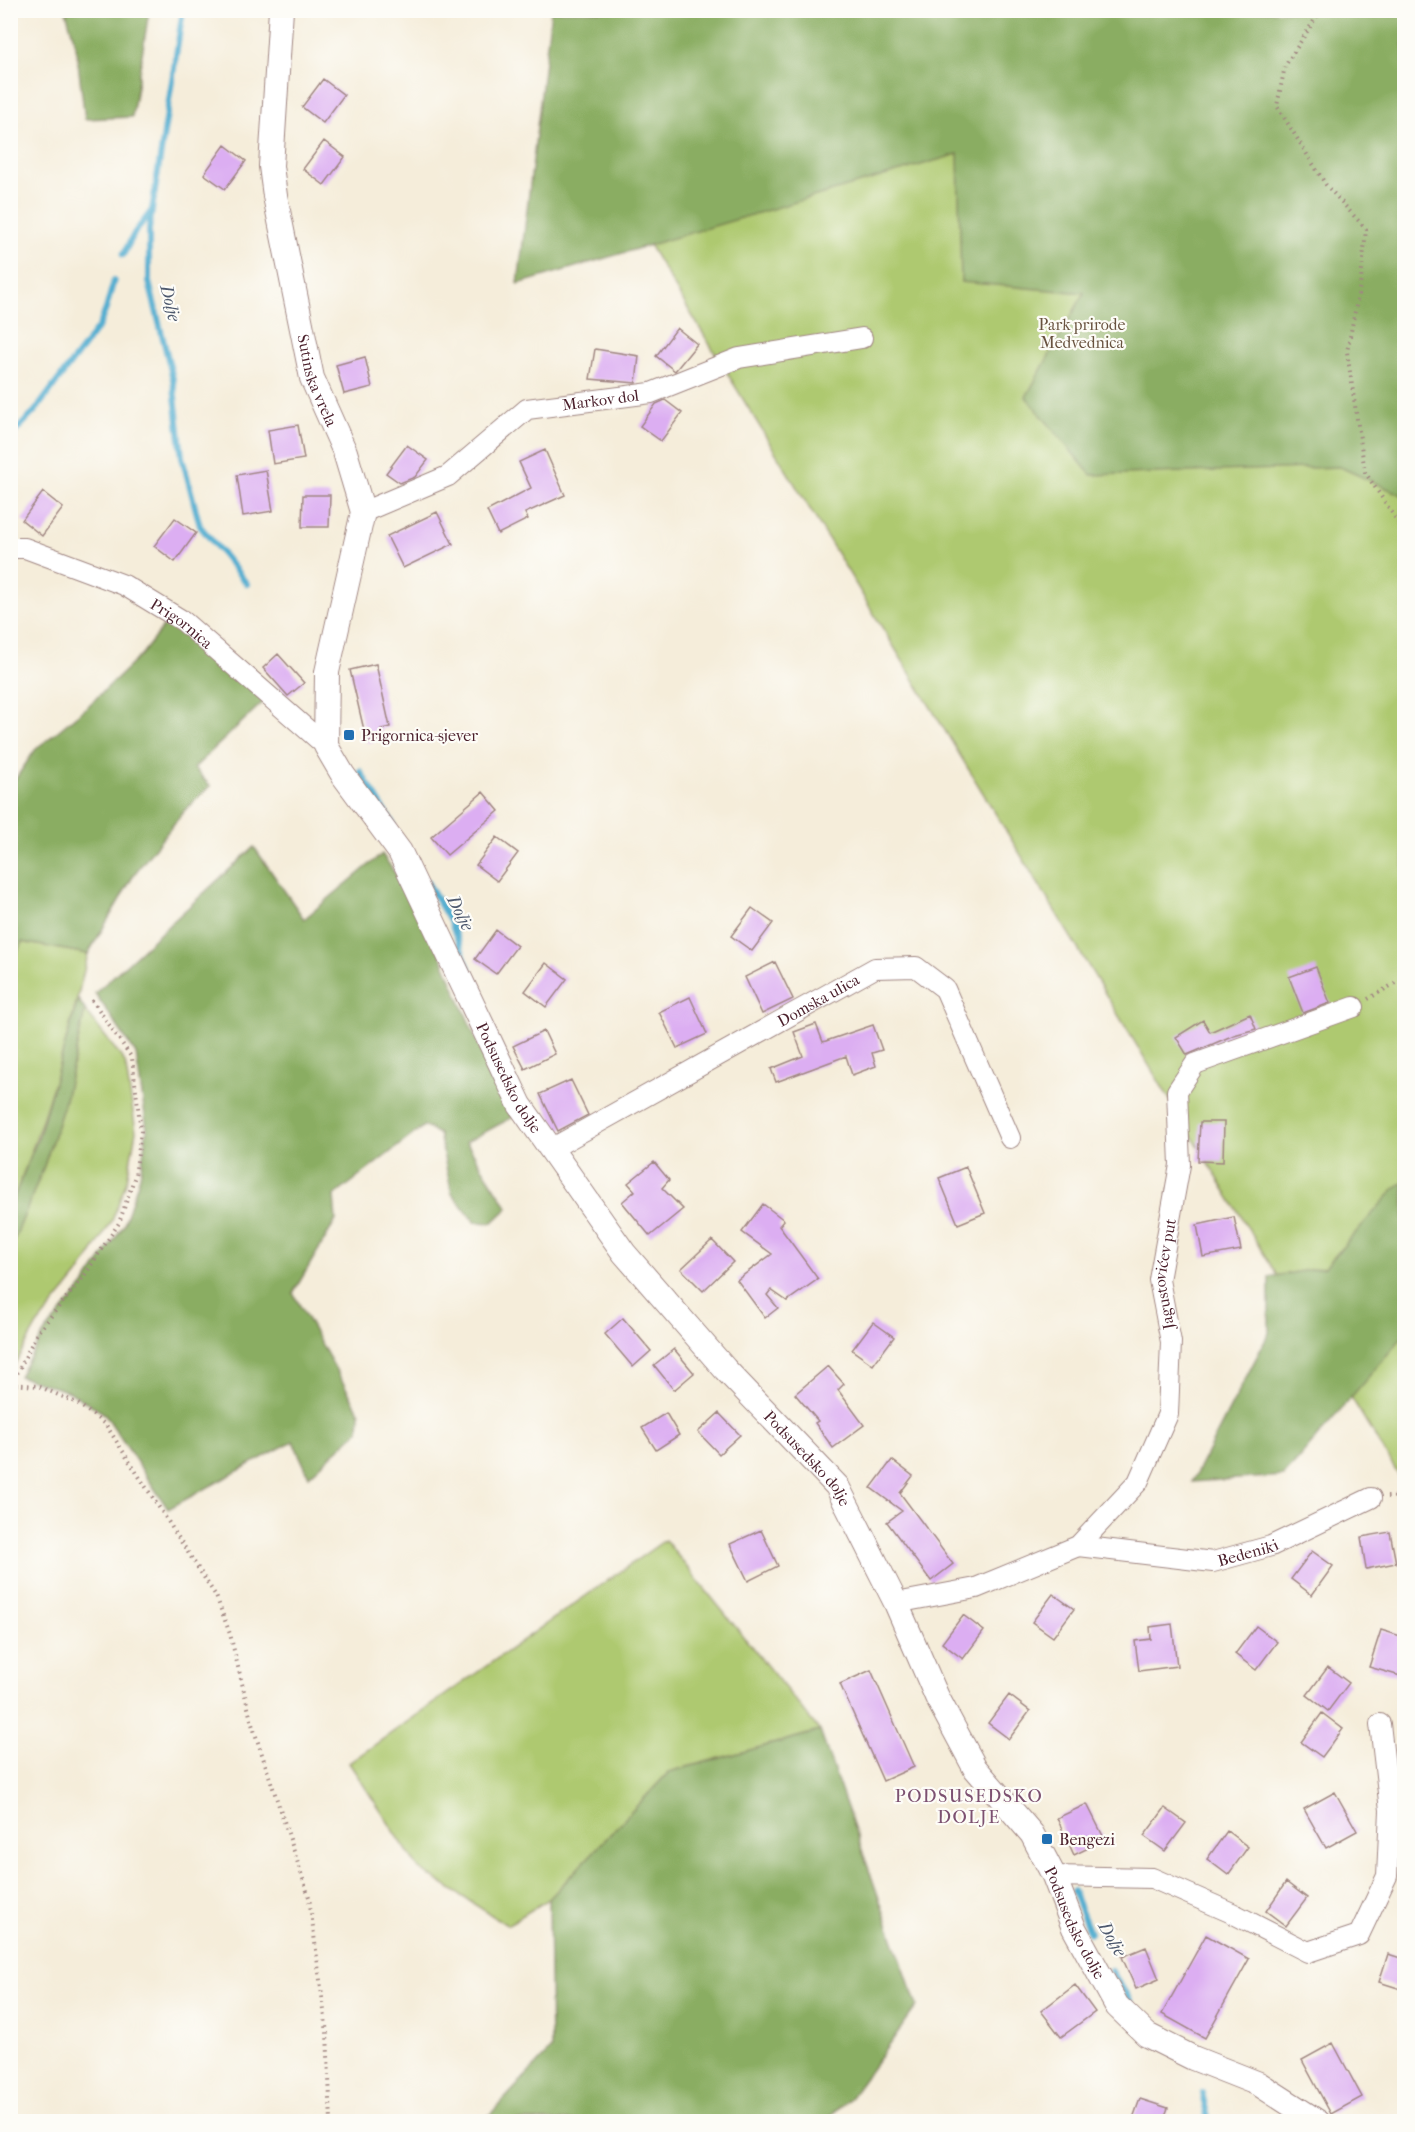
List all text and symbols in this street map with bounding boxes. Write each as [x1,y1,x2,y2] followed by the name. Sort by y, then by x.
[155,282,185,324] water label: Dolje
[1039,315,1125,352] park label: Park prirode Medvednica
[294,333,342,430] street label: Sutinska vrela
[561,385,641,414] street label: Markov dol
[147,594,217,653] street label: Prigornica
[361,726,478,745] place label: Prigornica-sjever
[342,728,356,742] marker: Prigornica-sjever
[442,891,478,935] water label: Dolje
[774,969,863,1030] street label: Domska ulica
[473,1019,546,1136] street label: Podsusedsko dolje
[1150,1217,1180,1333] street label: Jagustovićev put
[760,1406,855,1509] street label: Podsusedsko dolje
[1215,1534,1282,1570] street label: Bedeniki
[895,1786,1043,1828] district label: PODSUSEDSKO DOLJE
[1059,1830,1115,1849] place label: Bengezi
[1040,1832,1054,1846] marker: Bengezi
[1041,1863,1110,1982] street label: Podsusedsko dolje
[1093,1917,1131,1961] water label: Dolje

